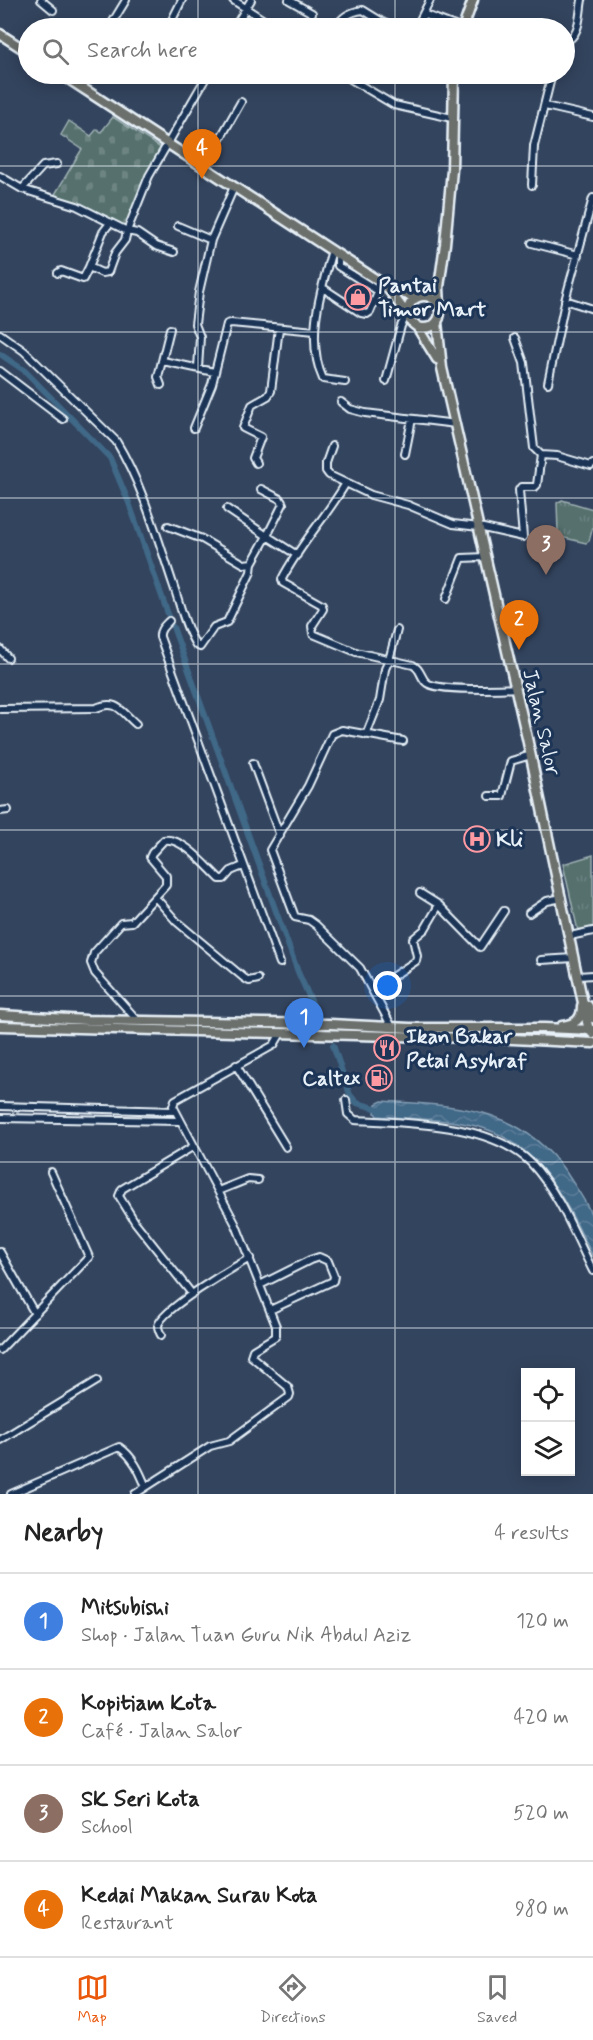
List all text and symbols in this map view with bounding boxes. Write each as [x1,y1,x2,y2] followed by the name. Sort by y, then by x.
[18,18,575,84] search box
[39,35,72,68] icon: search
[87,37,198,65] text: Search here
[182,130,222,179] pin: 4
[378,272,486,324] place label: Pantai Timor Mart
[343,282,373,312] shop icon: Pantai Timor Mart
[526,526,566,575] pin: 3
[500,600,538,650] pin: 2
[515,666,567,778] street label: Jalan Salor
[462,824,492,854] hospital icon: Kli
[496,826,523,854] place label: Kli
[373,971,402,1000] your location
[284,998,324,1048] pin: 1
[406,1023,528,1075] place label: Ikan Bakar Petai Asyhraf
[372,1033,402,1063] restaurant icon: Ikan Bakar Petai Asyhraf
[364,1063,394,1093] fuel station icon: Caltex
[302,1065,361,1093] place label: Caltex
[521,1368,575,1476] map controls
[521,1368,575,1422] button: locate
[521,1422,575,1476] button: layers
[24,1516,103,1550] text: Nearby
[494,1520,569,1547] text: 4 results
[81,1594,169,1622] text: Mitsubishi
[39,1608,48,1635] text: 1
[516,1608,569,1635] text: 120 m
[81,1622,411,1649] text: Shop · Jalan Tuan Guru Nik Abdul Aziz
[81,1690,216,1718] text: Kopitiam Kota
[39,1704,48,1731] text: 2
[513,1704,569,1731] text: 420 m
[81,1718,242,1745] text: Café · Jalan Salor
[81,1786,200,1814] text: SK Seri Kota
[39,1800,48,1827] text: 3
[513,1800,569,1827] text: 520 m
[81,1814,133,1841] text: School
[81,1882,318,1910] text: Kedai Makan Surau Kota
[38,1896,49,1923] text: 4
[515,1896,569,1923] text: 980 m
[81,1910,174,1937] text: Restaurant
[76,1971,109,2028] tab: Map
[260,1971,326,2028] tab: Directions
[477,1971,517,2028] tab: Saved

